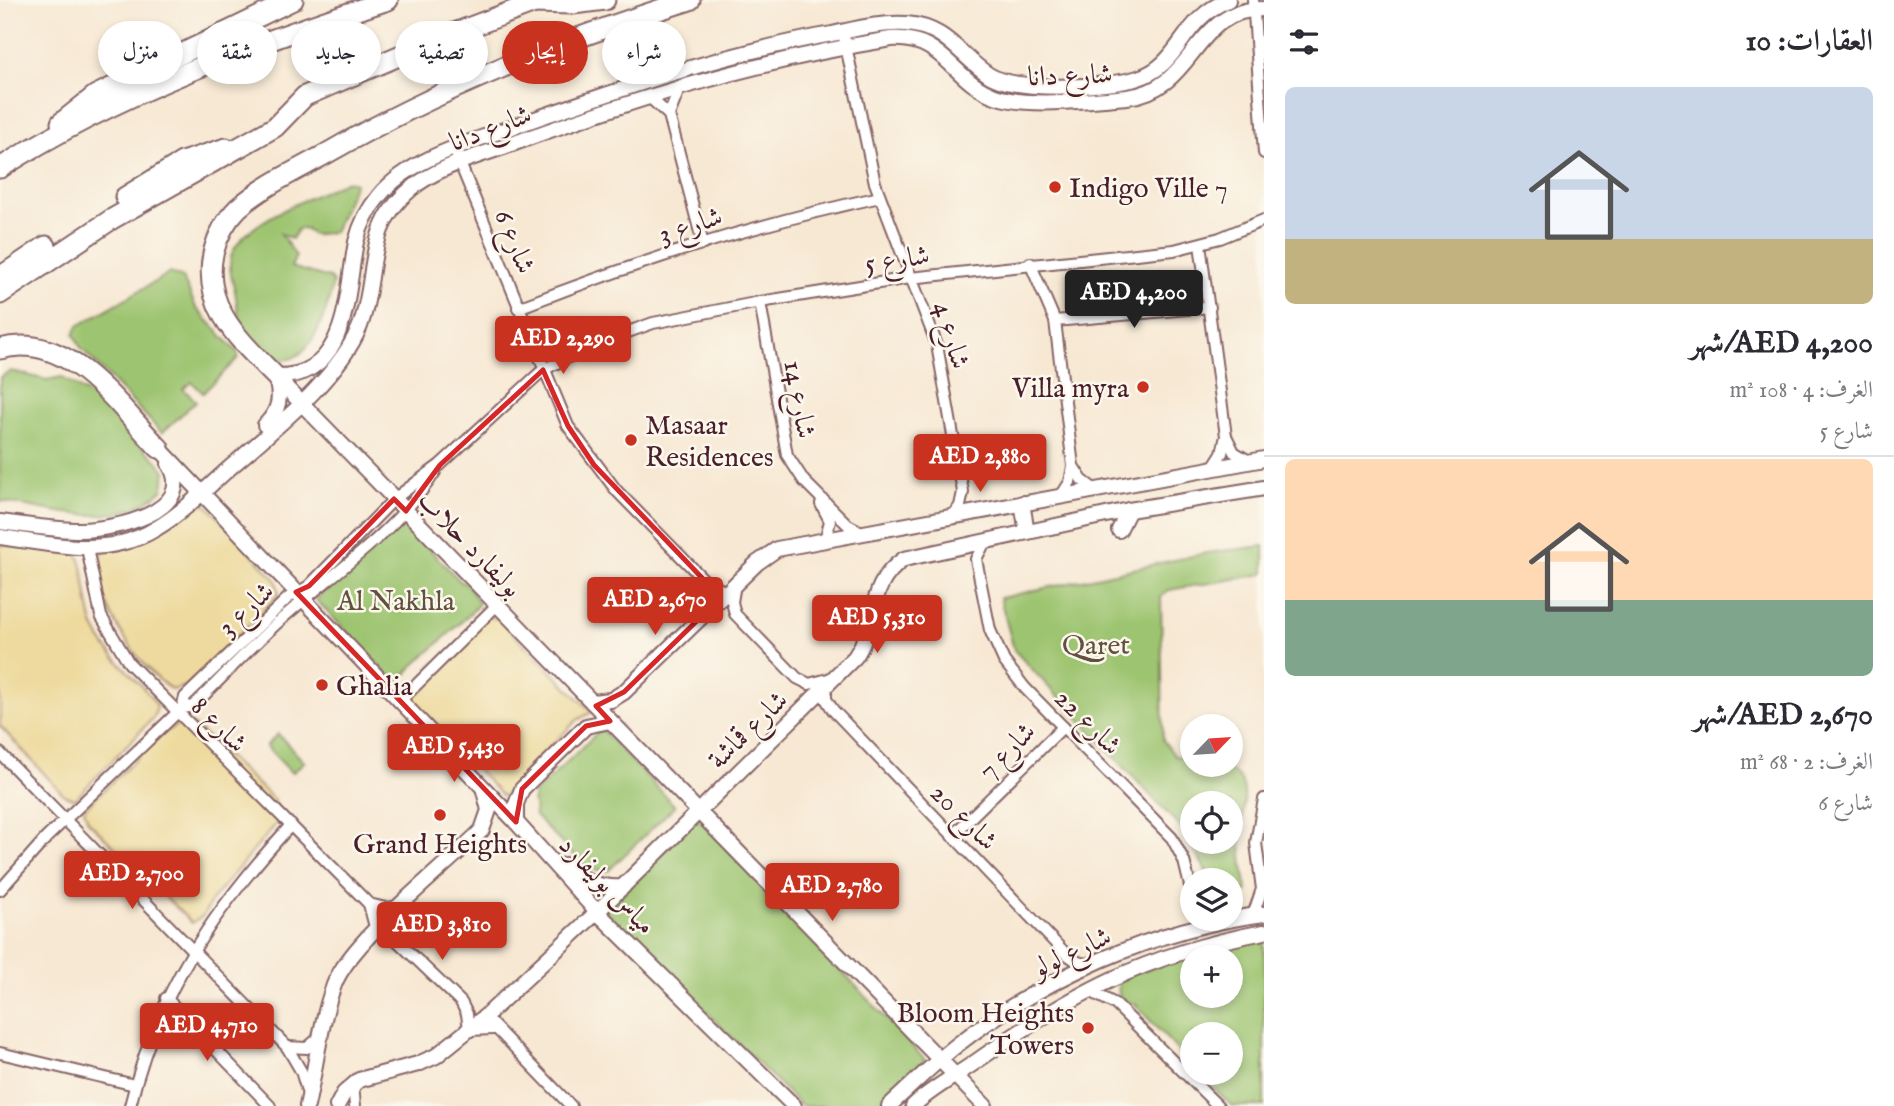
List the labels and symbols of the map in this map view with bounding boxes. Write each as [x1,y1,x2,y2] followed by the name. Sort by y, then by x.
[1027,58,1113,99] street label: شارع دانا
[445,98,538,165] street label: شارع دانا
[1069,172,1228,207] place label: Indigo Ville 7
[1047,179,1063,195] marker: Indigo Ville 7
[654,200,728,257] street label: شارع 3
[481,205,542,281] street label: شارع 6
[863,239,932,286] street label: شارع 5
[1054,270,1214,330] pin: AED 4,200
[920,298,977,375] street label: شارع 4
[483,316,643,376] pin: AED 2,290
[771,358,823,442] street label: شارع 14
[1011,372,1130,407] place label: Villa myra
[1135,379,1151,395] marker: Villa myra
[645,409,774,476] place label: Masaar Residences
[623,432,639,448] marker: Masaar Residences
[900,434,1060,494] pin: AED 2,880
[409,484,529,606] street label: بوليفارد حلاب
[211,575,285,648] street label: شارع 3
[575,578,735,637] pin: AED 2,670
[336,585,456,620] park label: Al Nakhla
[797,596,957,655] pin: AED 5,310
[1062,629,1130,664] park label: Qaret
[336,670,413,705] place label: Ghalia
[314,677,330,693] marker: Ghalia
[1043,682,1128,767] street label: شارع 22
[701,684,799,781] street label: شارع قماشة
[180,690,254,764] street label: شارع 8
[1180,714,1242,777] north arrow
[971,715,1047,791] street label: شارع 7
[374,724,534,784] pin: AED 5,430
[919,777,1004,862] street label: شارع 20
[432,807,448,823] marker: Grand Heights
[353,828,527,863] place label: Grand Heights
[550,828,662,943] street label: مياس بوليفارد
[52,852,212,911] pin: AED 2,700
[752,864,912,923] pin: AED 2,780
[362,902,522,962] pin: AED 3,810
[1024,920,1119,992] street label: شارع لولو
[897,997,1074,1064] place label: Bloom Heights Towers
[127,1004,287,1063] pin: AED 4,710
[1080,1020,1096,1036] marker: Bloom Heights Towers

